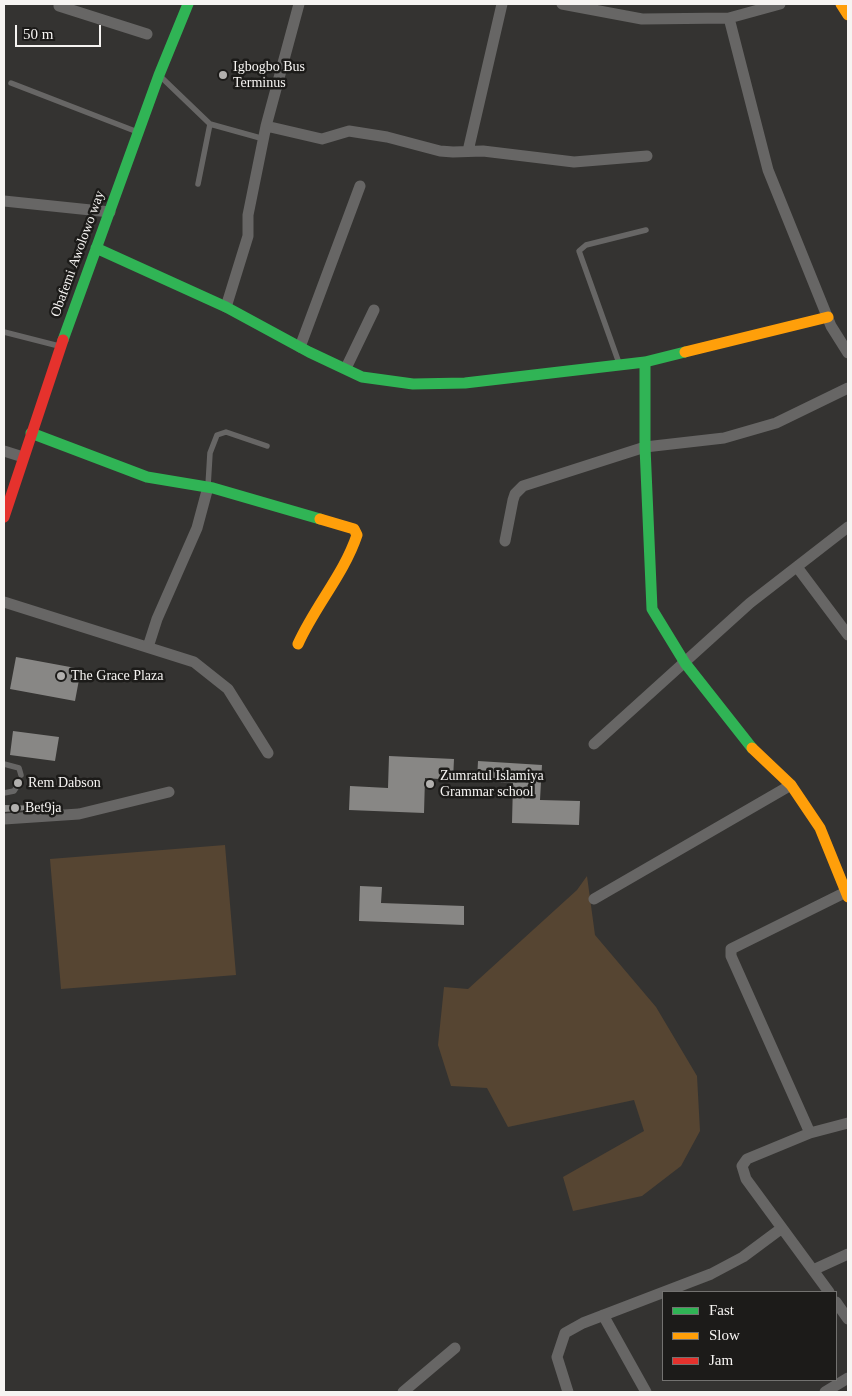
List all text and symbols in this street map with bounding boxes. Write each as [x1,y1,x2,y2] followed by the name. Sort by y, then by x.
[18,15,104,47] scale bar
[23,26,53,42] text: 50 m
[233,59,305,92] place label: Igbogbo Bus Terminus
[217,69,229,81] marker: Igbogbo Bus Terminus
[47,189,109,319] street label: Obafemi Awolowo way
[71,668,163,684] place label: The Grace Plaza
[55,670,67,682] marker: The Grace Plaza
[440,768,544,800] place label: Zumratul Islamiya Grammar school
[28,775,101,791] place label: Rem Dabson
[12,777,24,789] marker: Rem Dabson
[424,778,436,790] marker: Zumratul Islamiya Grammar school
[25,800,62,816] place label: Bet9ja
[9,802,21,814] marker: Bet9ja
[662,1291,837,1381] legend
[709,1302,734,1318] text: Fast
[709,1327,740,1343] text: Slow
[709,1352,733,1368] text: Jam

